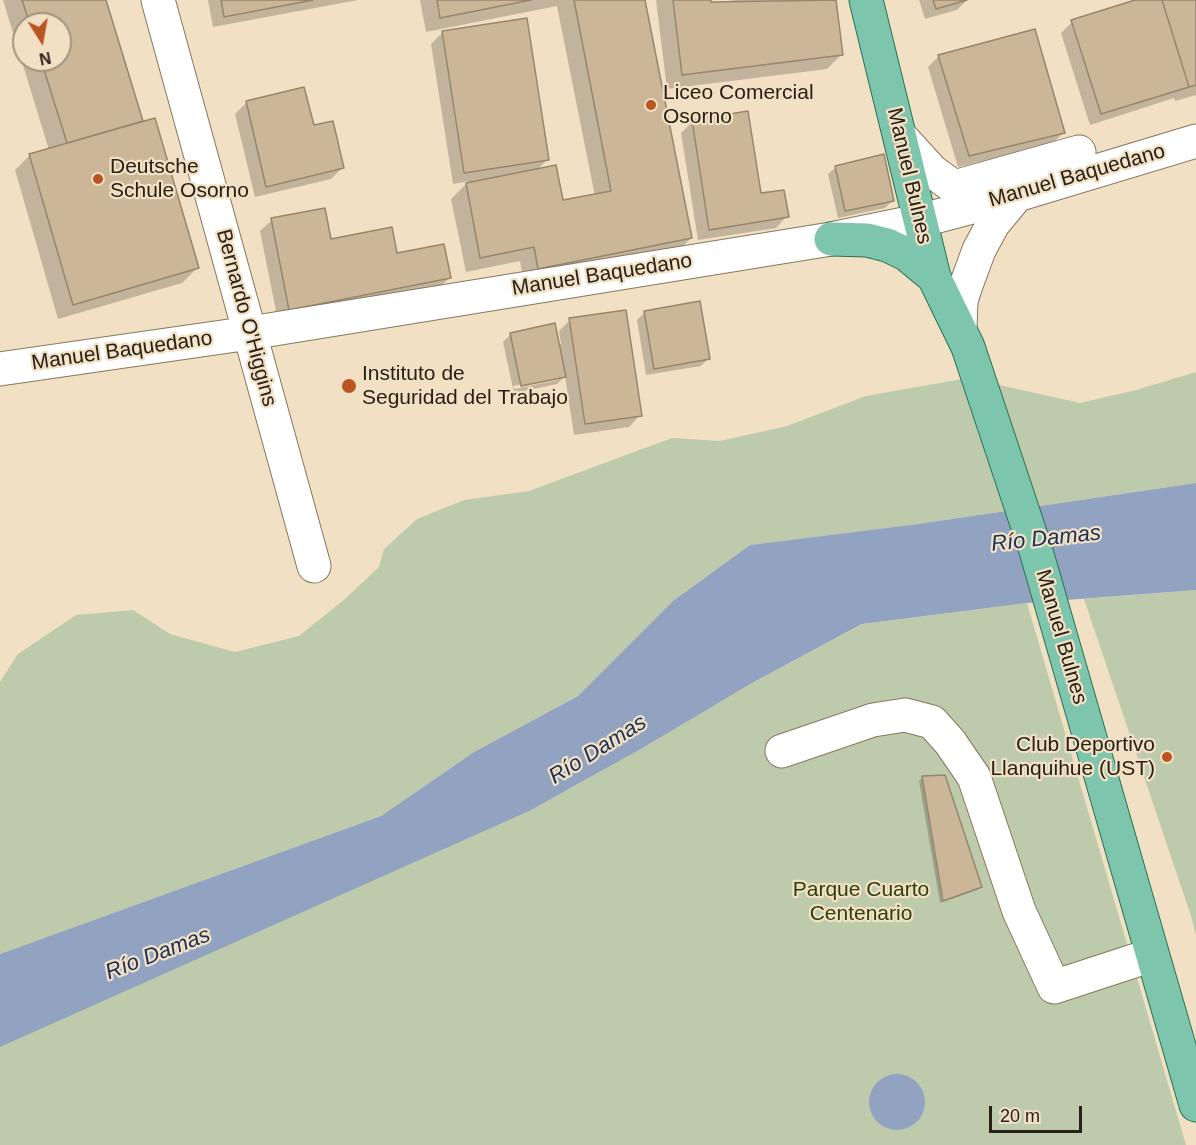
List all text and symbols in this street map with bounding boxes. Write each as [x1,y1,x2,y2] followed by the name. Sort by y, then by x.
[12,12,72,72] north arrow
[38,49,52,68] text: N
[663,80,814,130] place label: Liceo Comercial Osorno
[644,98,658,112] marker: Liceo Comercial Osorno
[881,105,937,247] street label: Manuel Bulnes
[986,139,1168,213] street label: Manuel Baquedano
[110,154,249,204] place label: Deutsche Schule Osorno
[91,172,105,186] marker: Deutsche Schule Osorno
[210,227,282,409] street label: Bernardo O'Higgins
[510,248,694,302] street label: Manuel Baquedano
[30,326,214,376] street label: Manuel Baquedano
[362,361,568,411] place label: Instituto de Seguridad del Trabajo
[340,377,358,395] marker: Instituto de Seguridad del Trabajo
[990,520,1102,558] water label: Río Damas
[1030,567,1092,707] street label: Manuel Bulnes
[544,710,652,790] water label: Río Damas
[990,732,1155,782] place label: Club Deportivo Llanquihue (UST)
[1160,750,1174,764] marker: Club Deportivo Llanquihue (UST)
[793,877,929,927] park label: Parque Cuarto Centenario
[102,922,214,986] water label: Río Damas
[992,1094,1085,1132] scale bar
[1000,1106,1040,1126] text: 20 m

